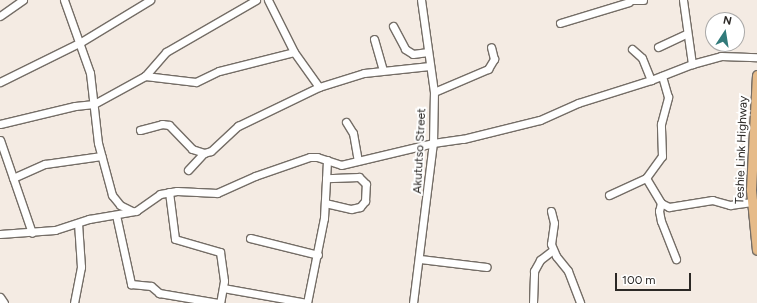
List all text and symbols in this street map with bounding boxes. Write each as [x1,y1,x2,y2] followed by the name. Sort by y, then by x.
[705,12,745,52] north arrow
[722,14,733,28] text: N
[733,95,751,205] street label: Teshie Link Highway
[411,108,429,194] street label: Akututso Street
[617,265,693,291] scale bar
[622,273,656,287] text: 100 m

